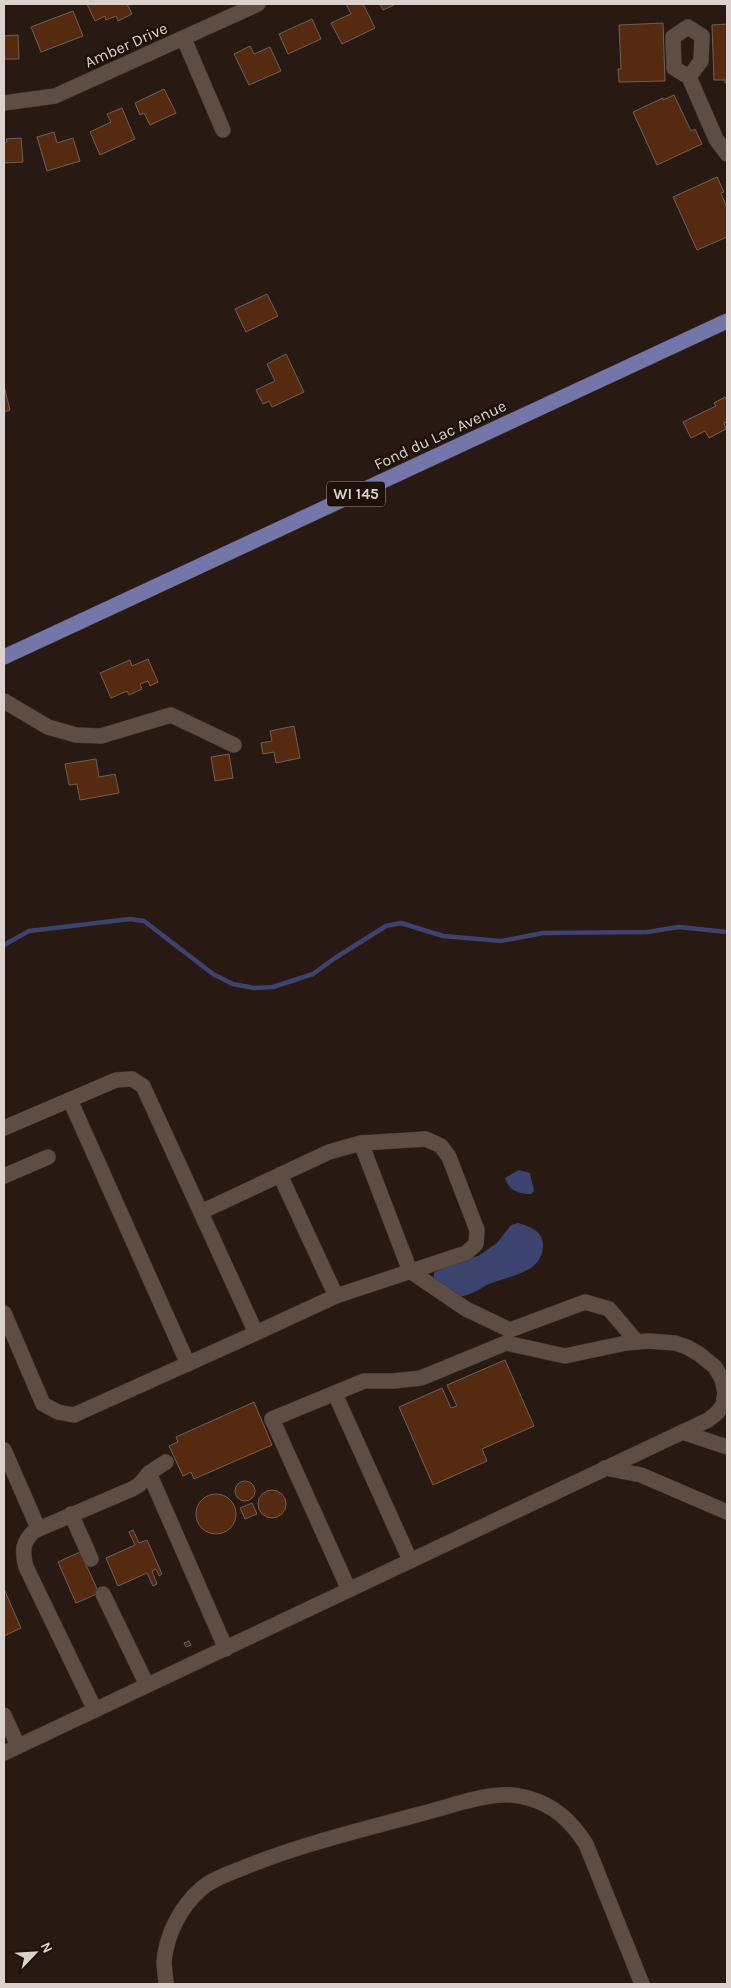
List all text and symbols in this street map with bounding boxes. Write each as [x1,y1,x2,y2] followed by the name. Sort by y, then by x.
[82,18,170,72] street label: Amber Drive
[371,396,509,474] street label: Fond du Lac Avenue
[327,482,385,506] road number: WI 145
[10,1928,60,1978] north arrow
[37,1940,56,1956] text: N

